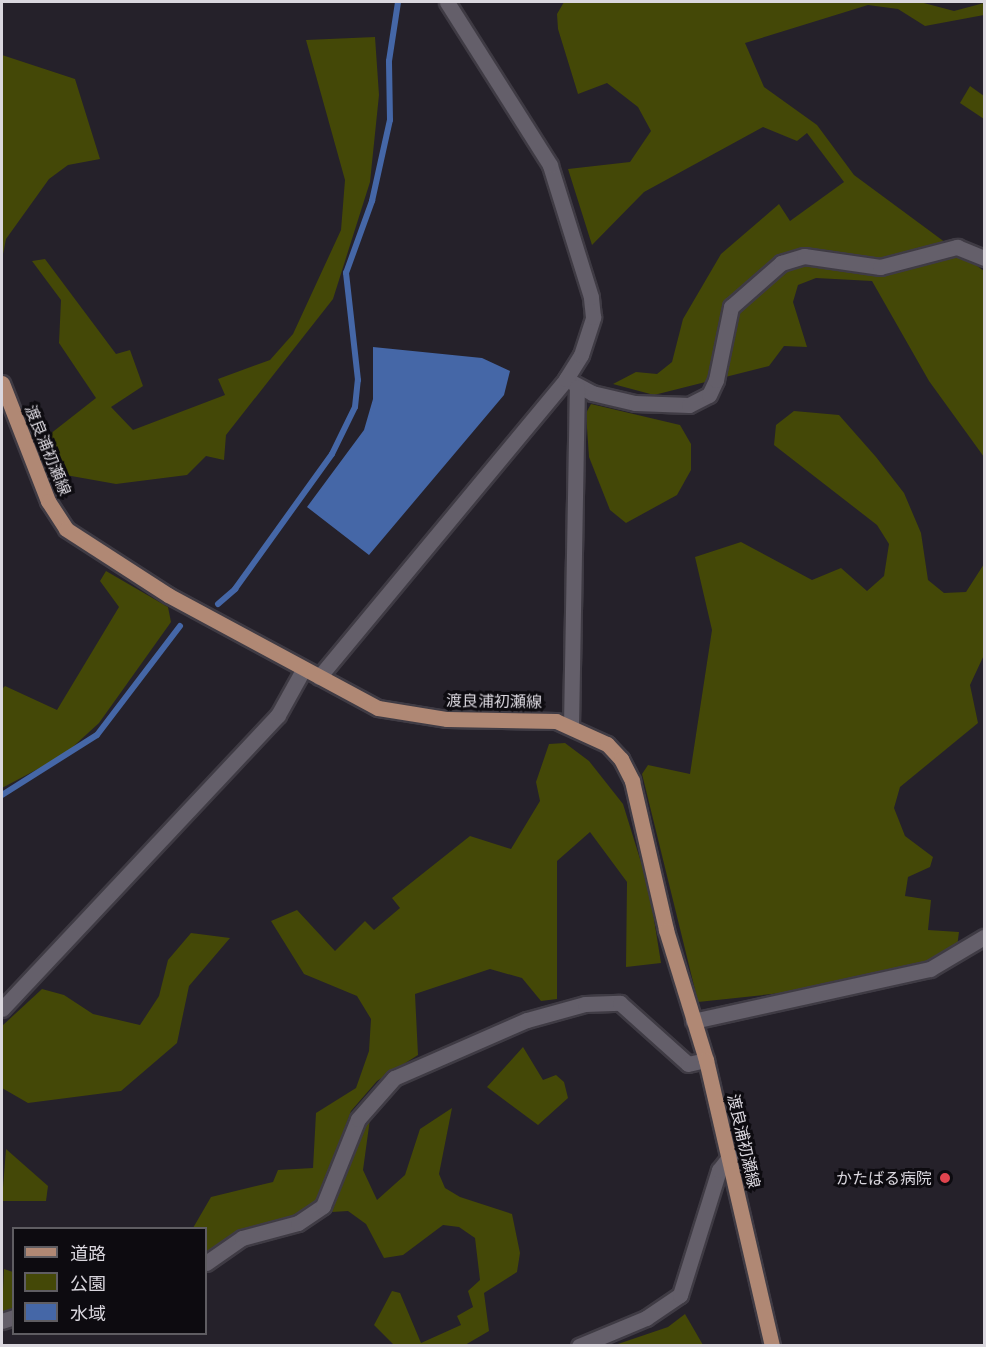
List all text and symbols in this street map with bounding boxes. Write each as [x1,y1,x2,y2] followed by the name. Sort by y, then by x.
[21,402,75,498] street label: 渡良浦初瀬線
[446,691,542,711] street label: 渡良浦初瀬線
[724,1092,764,1190] street label: 渡良浦初瀬線
[836,1168,932,1188] place label: かたばる病院
[936,1169,954,1187] marker: かたばる病院
[12,1227,207,1335] legend
[70,1242,106,1265] text: 道路
[70,1272,106,1295] text: 公園
[70,1302,106,1325] text: 水域

